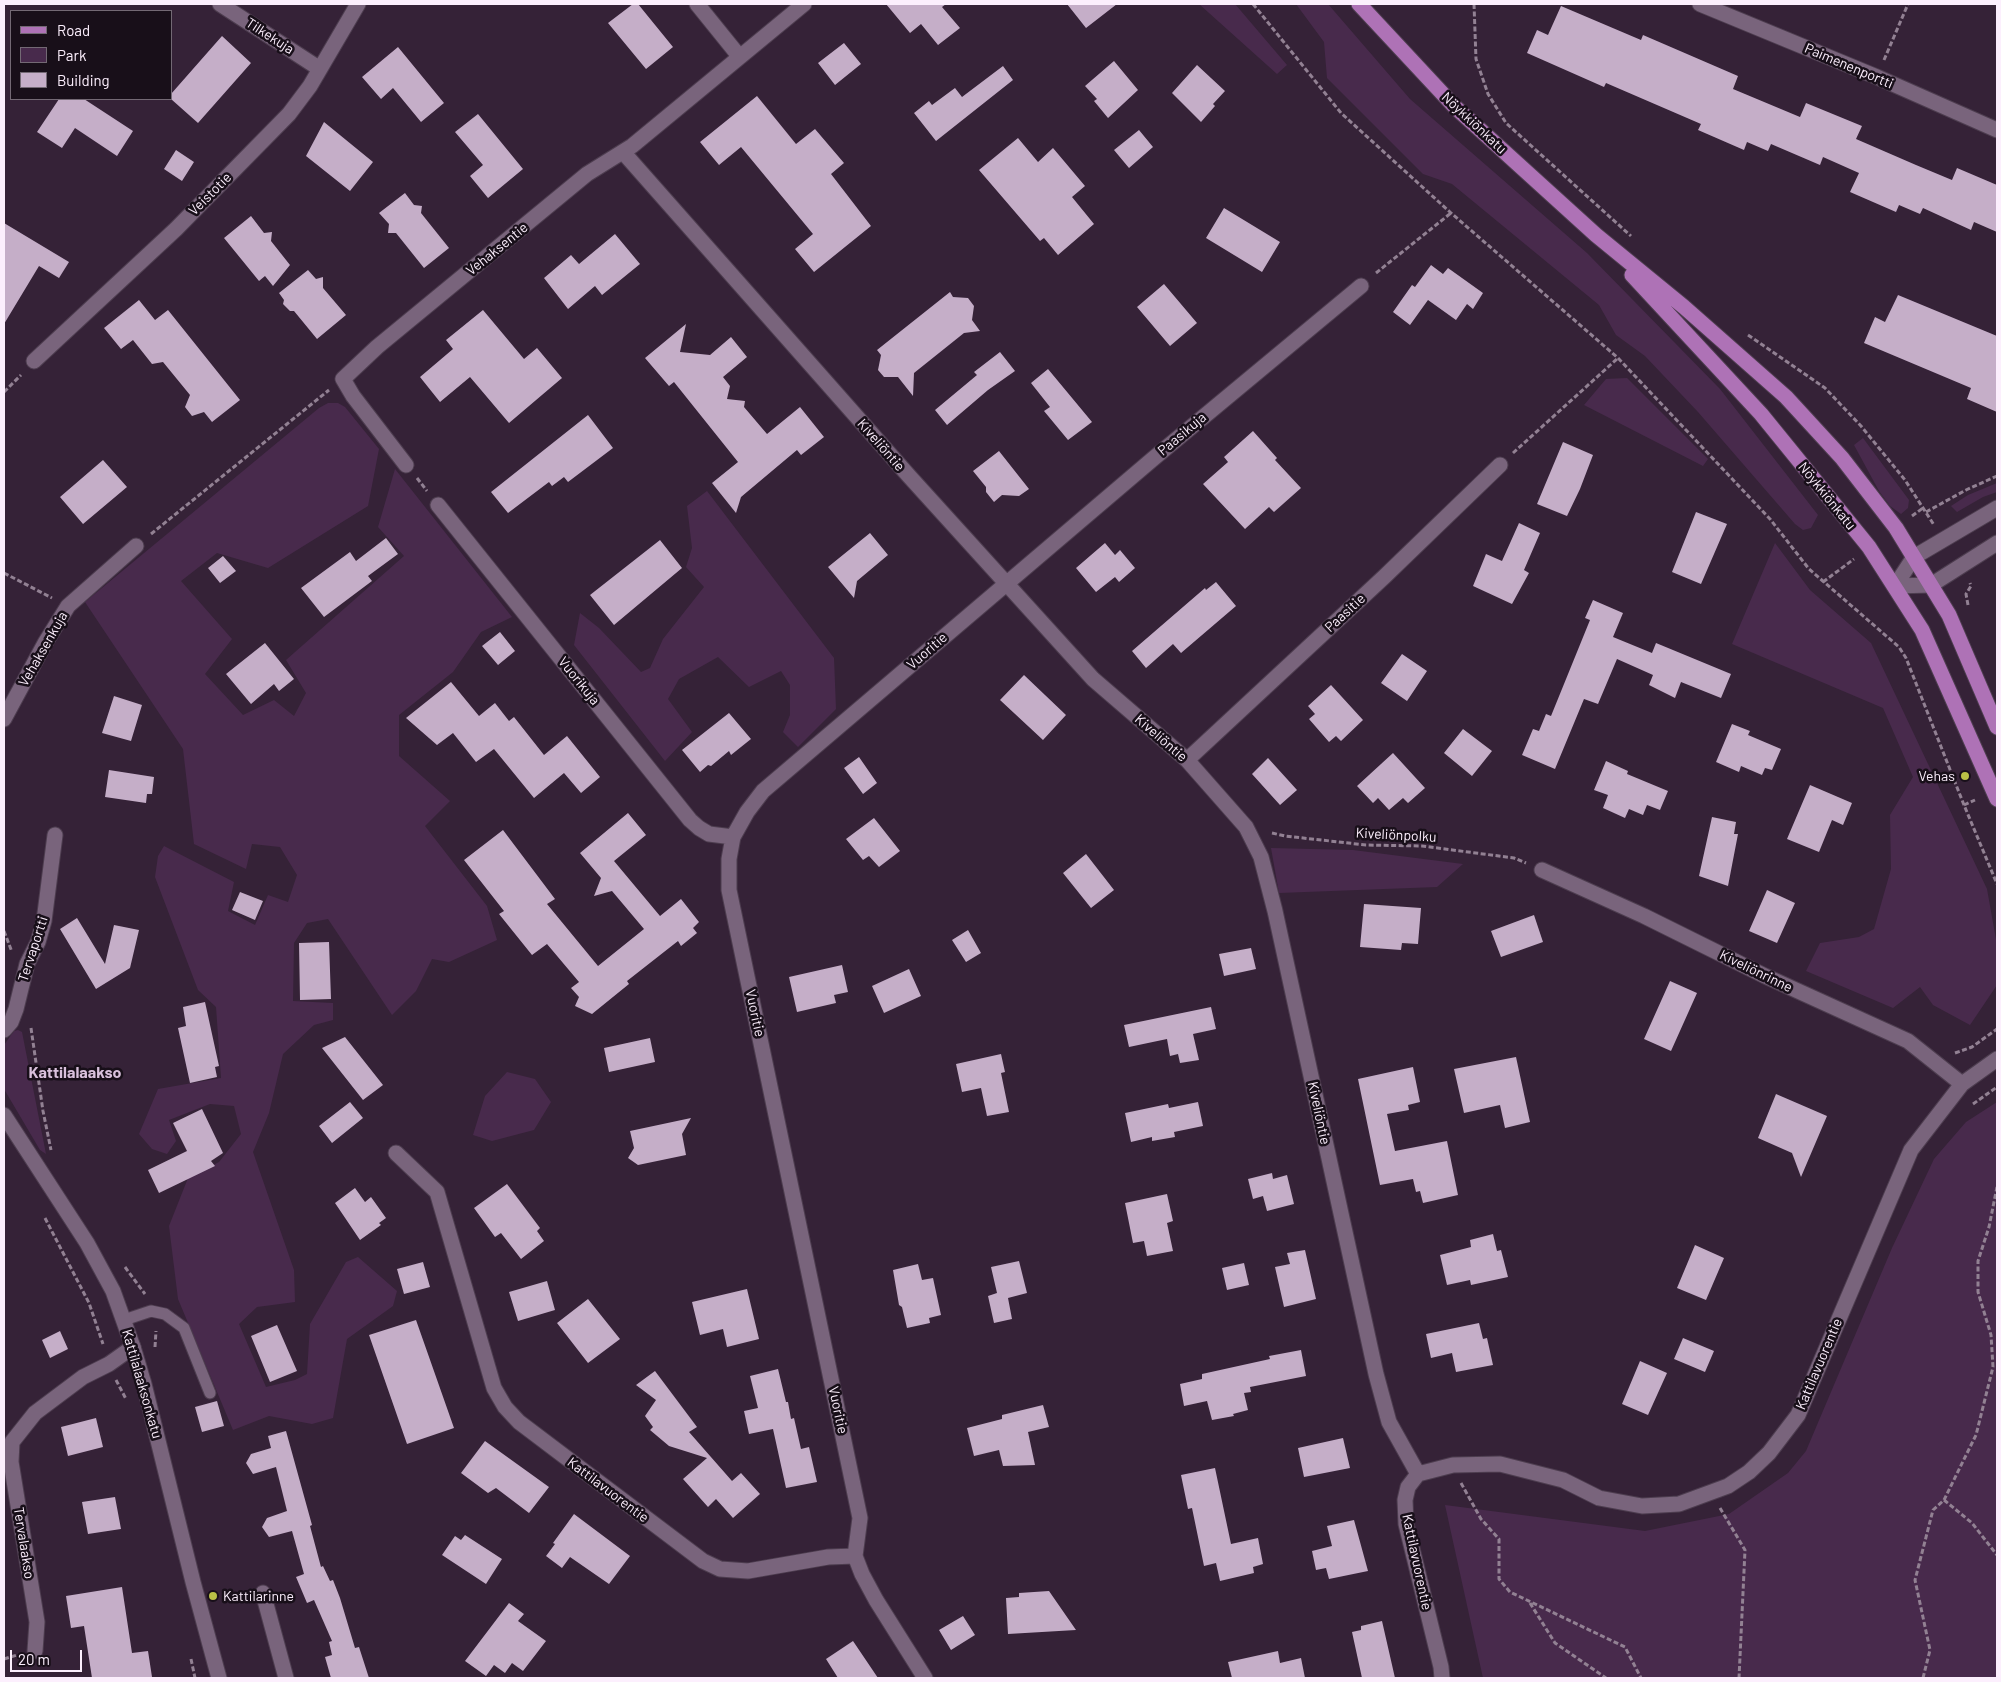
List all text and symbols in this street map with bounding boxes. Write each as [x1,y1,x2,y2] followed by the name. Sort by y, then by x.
[10,10,172,100] legend
[243,14,297,58] street label: Tilkekuja
[57,21,90,39] text: Road
[1802,40,1896,92] street label: Paimenenportti
[57,46,86,64] text: Park
[57,71,110,89] text: Building
[1438,89,1510,157] street label: Nöykkiönkatu
[185,169,235,219] street label: Veistotie
[463,219,531,279] street label: Vehaksentie
[1154,409,1210,459] street label: Paasikuja
[854,415,908,475] street label: Kiveliöntie
[1795,459,1859,533] street label: Nöykkiönkatu
[1321,590,1369,636] street label: Paasitie
[15,609,71,689] street label: Vehaksenkuja
[903,629,951,673] street label: Vuoritie
[555,654,603,708] street label: Vuorikuja
[1131,711,1191,765] street label: Kiveliöntie
[1919,768,1955,784] place label: Vehas
[1959,770,1971,782] marker: Vehas
[1355,824,1437,846] street label: Kiveliönpolku
[15,914,51,984] street label: Tervaportti
[1717,946,1795,996] street label: Kiveliönrinne
[742,988,768,1038] street label: Vuoritie
[29,1063,121,1083] district label: Kattilalaakso
[1304,1080,1334,1146] street label: Kiveliöntie
[1792,1316,1846,1412] street label: Kattilavuorentie
[118,1327,166,1441] street label: Kattilalaaksonkatu
[825,1385,851,1435] street label: Vuoritie
[564,1454,652,1526] street label: Kattilavuorentie
[10,1506,38,1580] street label: Tervalaakso
[1399,1512,1435,1612] street label: Kattilavuorentie
[223,1588,294,1604] place label: Kattilarinne
[207,1590,219,1602] marker: Kattilarinne
[12,1640,85,1672] scale bar
[18,1650,50,1668] text: 20 m

